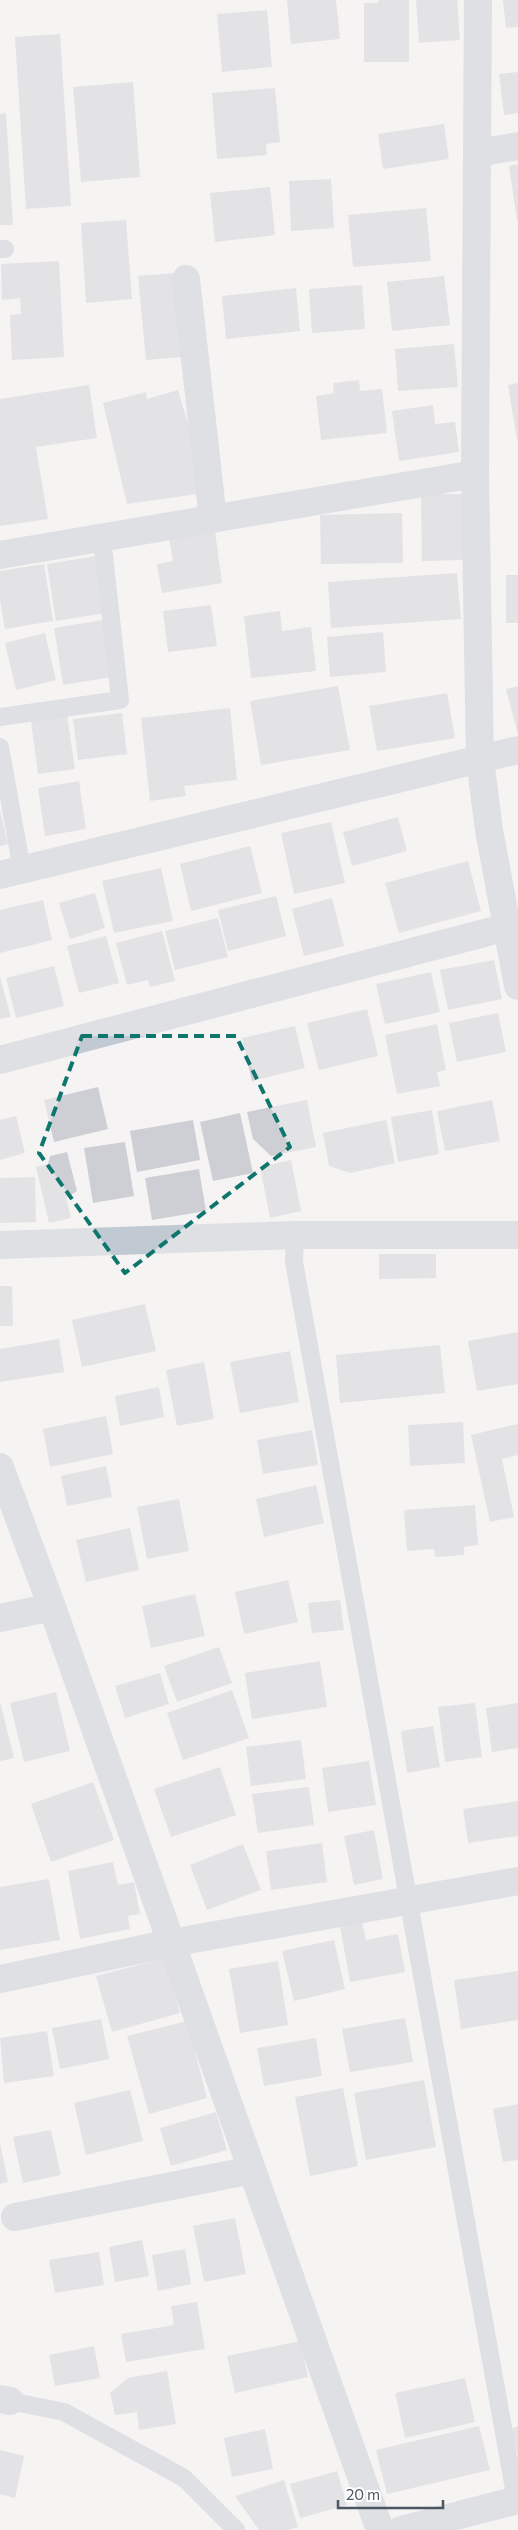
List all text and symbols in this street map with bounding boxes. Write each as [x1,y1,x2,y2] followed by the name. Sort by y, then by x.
[338,2478,443,2510] scale bar
[346,2485,380,2503] text: 20 m

